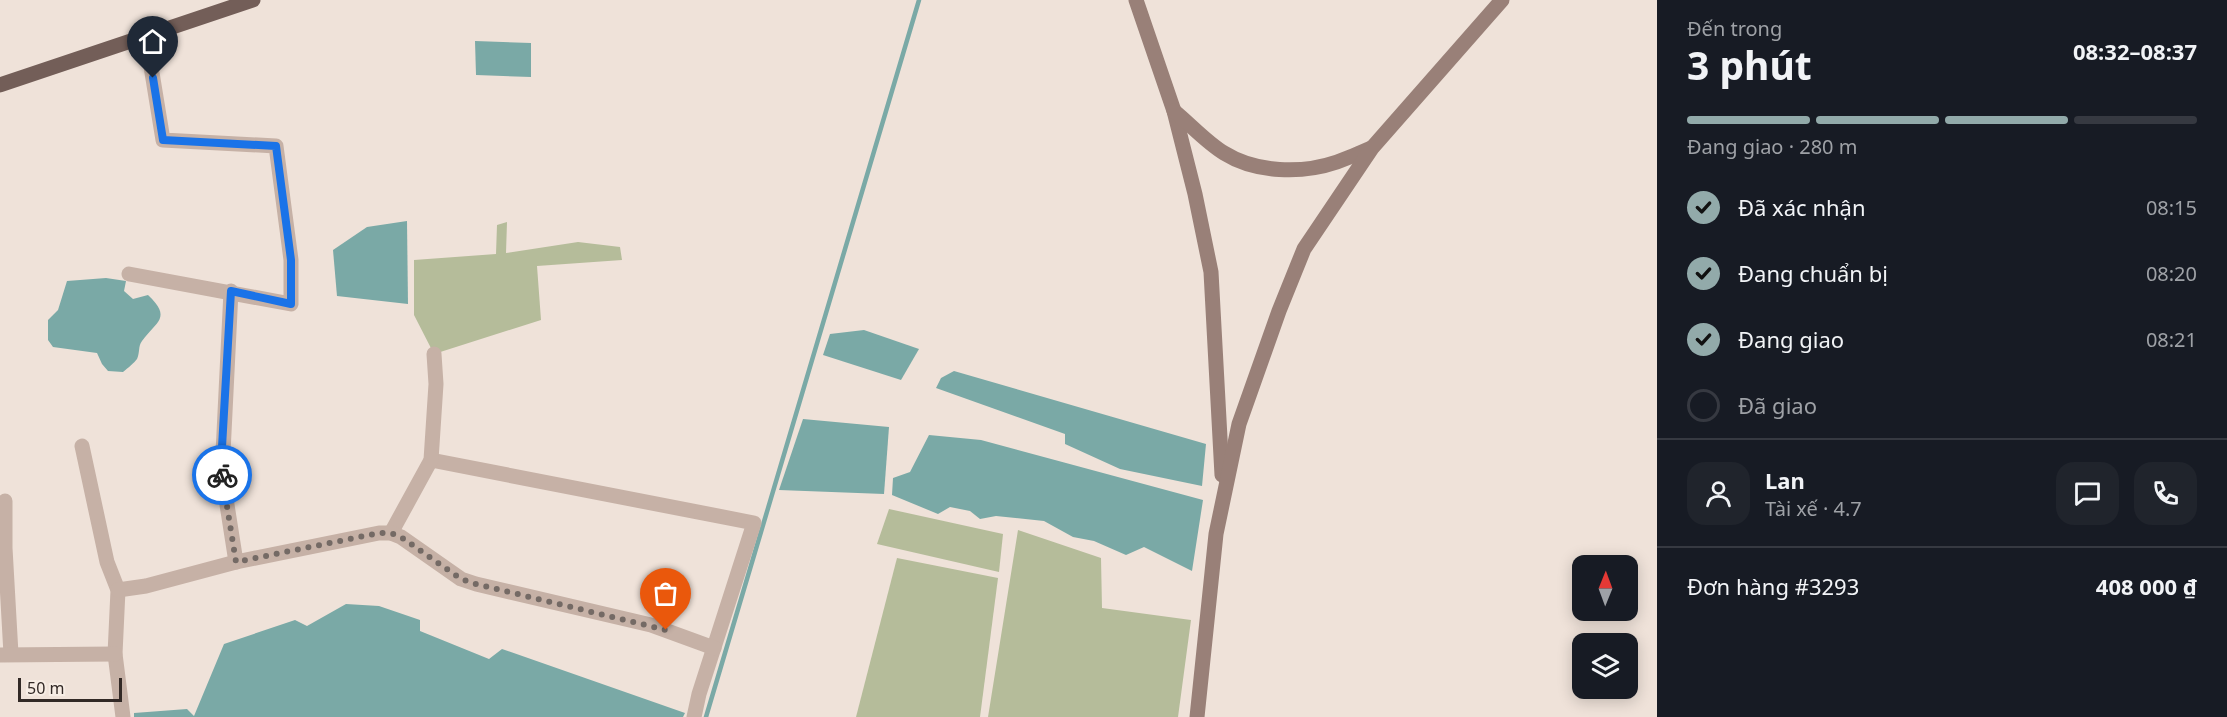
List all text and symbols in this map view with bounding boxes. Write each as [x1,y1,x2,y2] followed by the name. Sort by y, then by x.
[1687,15,1782,42] text: Đến trong
[127,16,178,78] pin
[136,25,169,58] icon: home
[2073,36,2197,66] text: 08:32–08:37
[1687,38,1812,91] text: 3 phút
[1687,133,1857,160] text: Đang giao · 280 m
[1687,191,1720,224] icon: check
[1738,192,1866,222] text: Đã xác nhận
[2146,194,2197,221] text: 08:15
[1687,257,1720,290] icon: check
[1738,258,1888,288] text: Đang chuẩn bị
[2146,260,2197,287] text: 08:20
[1687,323,1720,356] icon: check
[1738,324,1844,354] text: Đang giao
[2146,326,2197,353] text: 08:21
[1738,390,1817,420] text: Đã giao
[192,445,252,505] courier
[206,459,239,492] icon: bike
[1687,462,1750,525] button: person
[2056,462,2119,525] button: chat
[2134,462,2197,525] button: phone
[1765,465,1805,495] text: Lan
[1765,495,1862,522] text: Tài xế · 4.7
[1572,555,1638,621] north arrow
[1572,555,1638,699] map controls
[640,568,691,630] pin
[1687,571,1859,601] text: Đơn hàng #3293
[2096,571,2197,601] text: 408 000 ₫
[649,577,682,610] icon: bag
[1572,633,1638,699] button: layers
[18,675,122,702] scale bar
[27,677,64,699] text: 50 m

